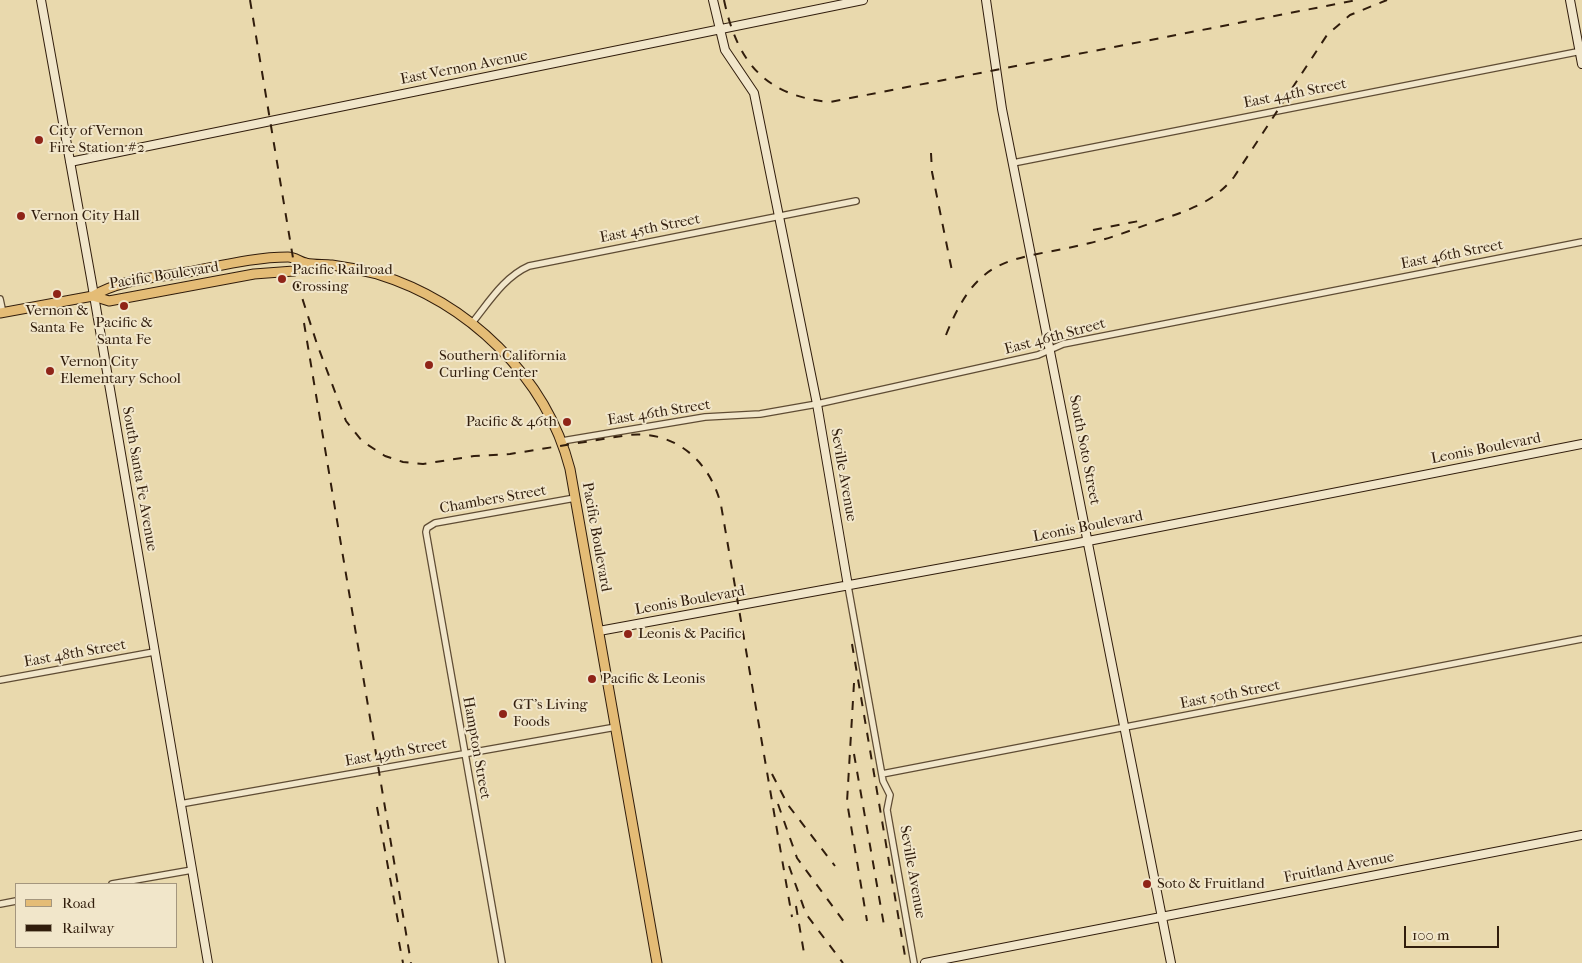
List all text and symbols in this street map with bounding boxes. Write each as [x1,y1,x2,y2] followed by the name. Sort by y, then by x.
[399,47,529,89] street label: East Vernon Avenue
[1242,75,1348,113] street label: East 44th Street
[49,122,145,157] place label: City of Vernon Fire Station #2
[33,134,45,146] marker: City of Vernon Fire Station #2
[31,207,140,225] place label: Vernon City Hall
[15,210,27,222] marker: Vernon City Hall
[598,210,702,248] street label: East 45th Street
[1399,236,1505,274] street label: East 46th Street
[108,258,220,294] street label: Pacific Boulevard
[292,261,393,296] place label: Pacific Railroad Crossing
[276,273,288,285] marker: Pacific Railroad Crossing
[51,288,63,300] marker: Vernon & Santa Fe
[118,300,130,312] marker: Pacific & Santa Fe
[25,302,89,337] place label: Vernon & Santa Fe
[95,314,153,349] place label: Pacific & Santa Fe
[1003,315,1107,359] street label: East 46th Street
[439,347,566,382] place label: Southern California Curling Center
[60,353,181,388] place label: Vernon City Elementary School
[423,359,435,371] marker: Southern California Curling Center
[44,365,56,377] marker: Vernon City Elementary School
[1065,393,1103,507] street label: South Soto Street
[606,396,712,430] street label: East 46th Street
[117,405,161,553] street label: South Santa Fe Avenue
[466,413,557,431] place label: Pacific & 46th
[561,416,573,428] marker: Pacific & 46th
[826,427,860,523] street label: Seville Avenue
[1429,430,1543,468] street label: Leonis Boulevard
[578,481,614,593] street label: Pacific Boulevard
[438,482,548,518] street label: Chambers Street
[1031,508,1145,546] street label: Leonis Boulevard
[633,582,747,620] street label: Leonis Boulevard
[638,625,741,643] place label: Leonis & Pacific
[622,628,634,640] marker: Leonis & Pacific
[23,636,127,672] street label: East 48th Street
[602,670,705,688] place label: Pacific & Leonis
[586,673,598,685] marker: Pacific & Leonis
[1178,676,1282,714] street label: East 50th Street
[458,695,494,801] street label: Hampton Street
[513,696,588,731] place label: GT's Living Foods
[497,708,509,720] marker: GT's Living Foods
[343,735,449,771] street label: East 49th Street
[895,824,929,920] street label: Seville Avenue
[1282,848,1396,888] street label: Fruitland Avenue
[1157,875,1265,893] place label: Soto & Fruitland
[1141,878,1153,890] marker: Soto & Fruitland
[15,883,178,948] legend
[62,894,95,912] text: Road
[1407,916,1502,948] scale bar
[62,919,114,937] text: Railway
[1412,926,1450,944] text: 100 m

